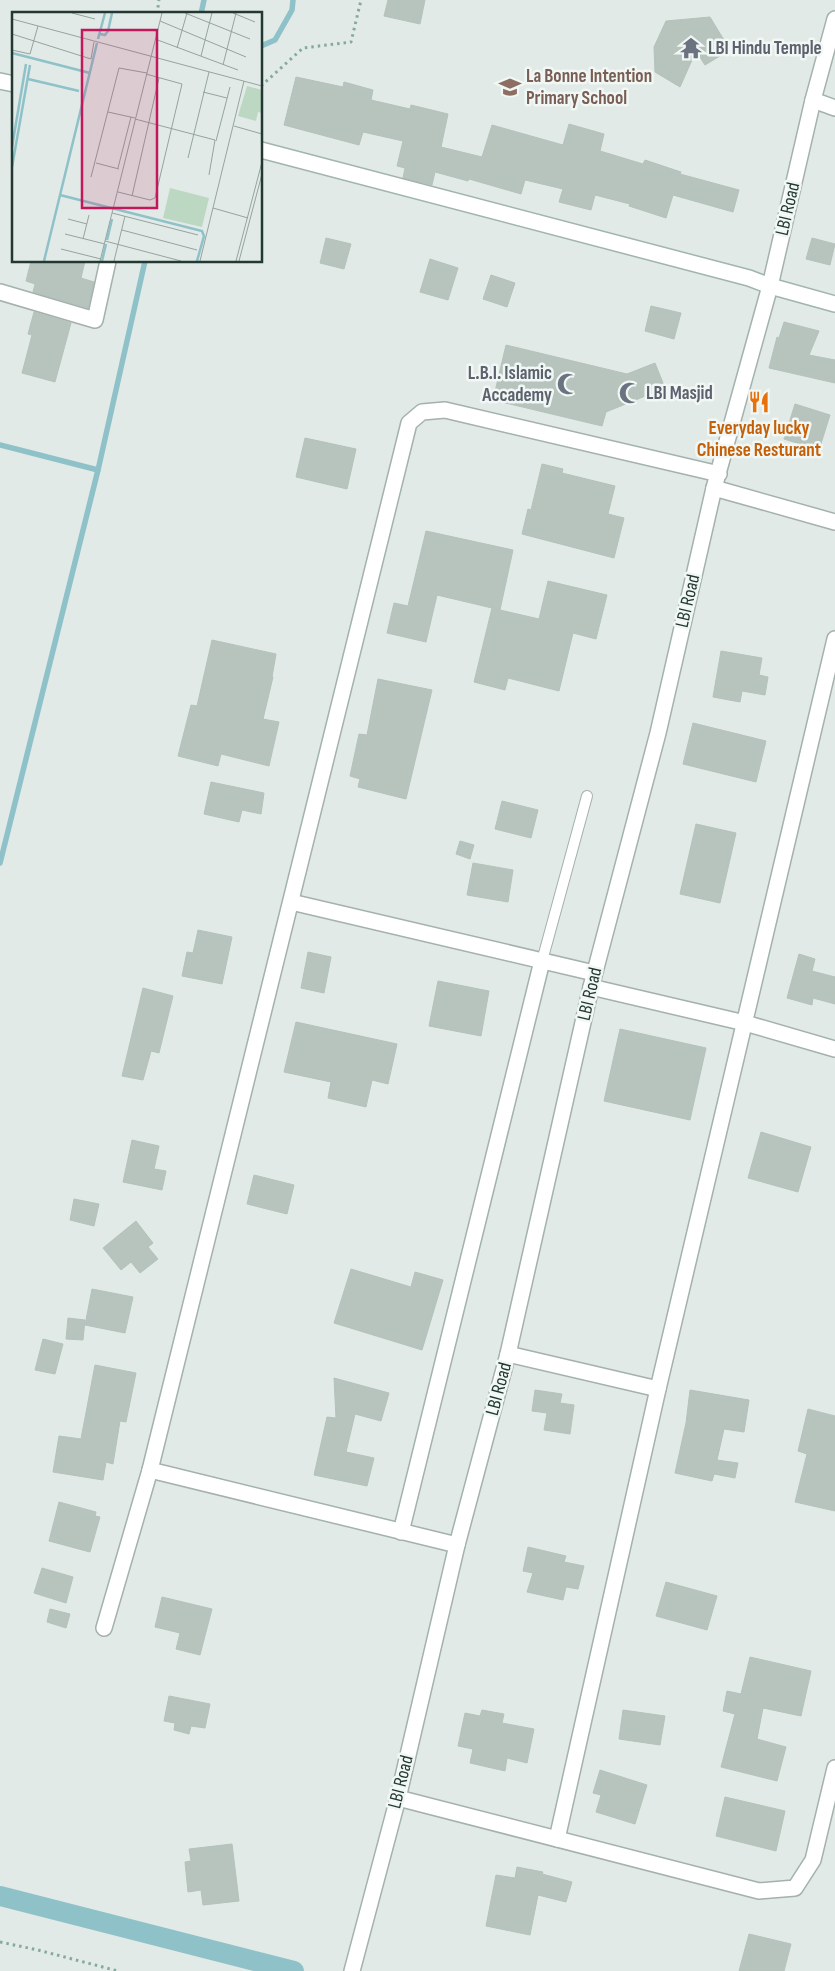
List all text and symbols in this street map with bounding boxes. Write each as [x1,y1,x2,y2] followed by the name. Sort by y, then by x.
[12,12,262,262] inset map
[678,35,704,61] temple icon: LBI Hindu Temple
[708,37,822,60] place label: LBI Hindu Temple
[526,65,652,110] place label: La Bonne Intention Primary School
[497,74,523,100] school or university icon: La Bonne Intention Primary School
[771,180,805,238] street label: LBI Road
[468,362,552,407] place label: L.B.I. Islamic Accademy
[555,371,581,397] mosque icon: L.B.I. Islamic Accademy
[617,380,643,406] mosque icon: LBI Masjid
[646,382,713,405] place label: LBI Masjid
[746,389,772,415] restaurant icon: Everyday lucky Chinese Resturant
[697,417,821,462] place label: Everyday lucky Chinese Resturant
[671,572,705,630] street label: LBI Road
[573,965,607,1023] street label: LBI Road
[481,1360,517,1418] street label: LBI Road
[383,1753,419,1811] street label: LBI Road

